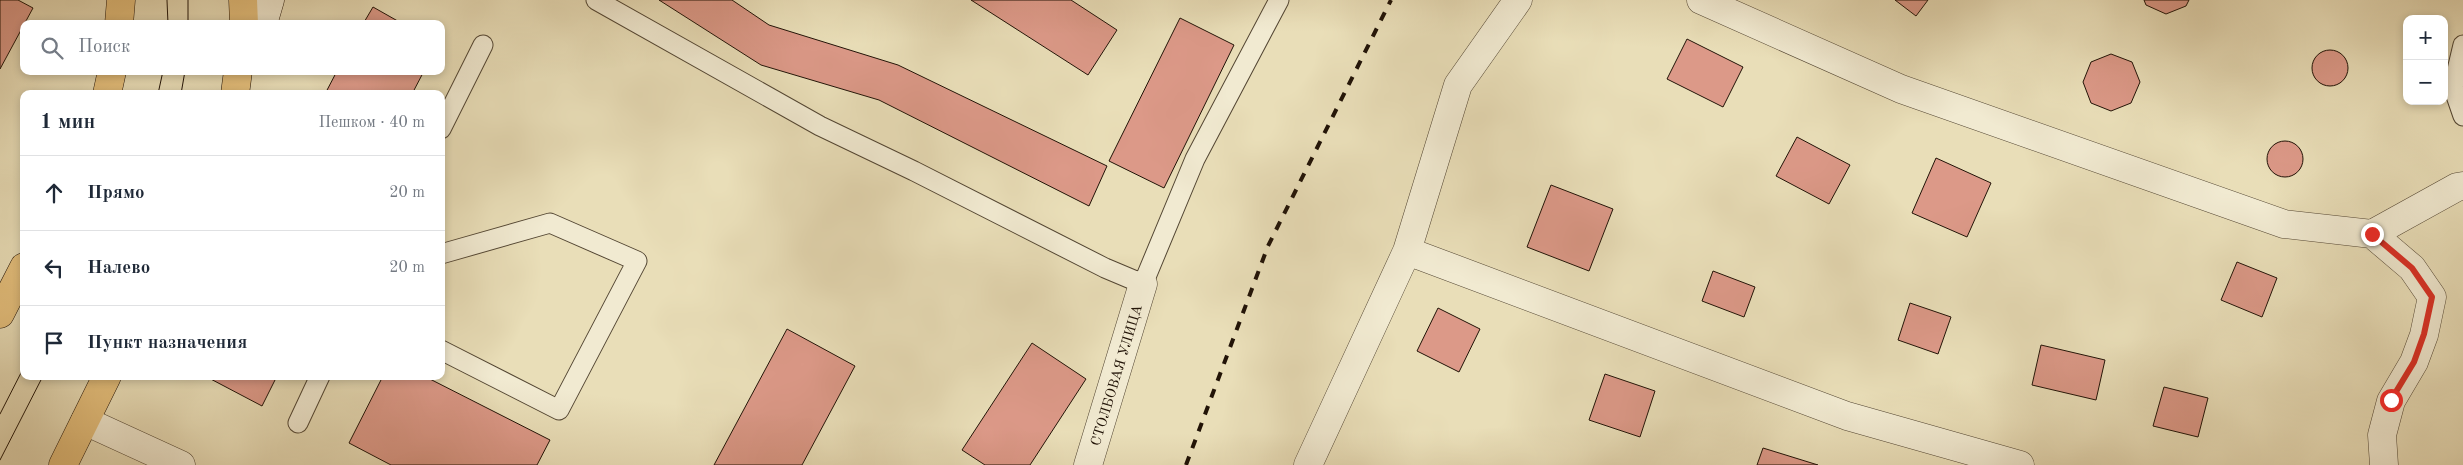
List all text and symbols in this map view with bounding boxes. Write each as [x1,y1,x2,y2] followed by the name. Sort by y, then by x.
[2403,15,2448,105] map controls
[2403,15,2448,60] button: +
[20,20,445,75] search box
[38,34,66,62] icon: search
[78,38,130,57] text: Поиск
[2403,60,2448,105] button: −
[40,112,95,133] text: 1 мин
[318,115,425,131] text: Пешком · 40 m
[40,179,68,207] icon: ahead
[87,184,145,203] text: Прямо
[389,185,425,201] text: 20 m
[2361,223,2384,246] route end
[40,254,68,282] icon: left
[87,259,150,278] text: Налево
[389,260,425,276] text: 20 m
[1089,303,1145,448] street label: СТОЛБОВАЯ УЛИЦА
[40,329,68,357] icon: arrive
[87,334,247,353] text: Пункт назначения
[2380,389,2403,412] route start

